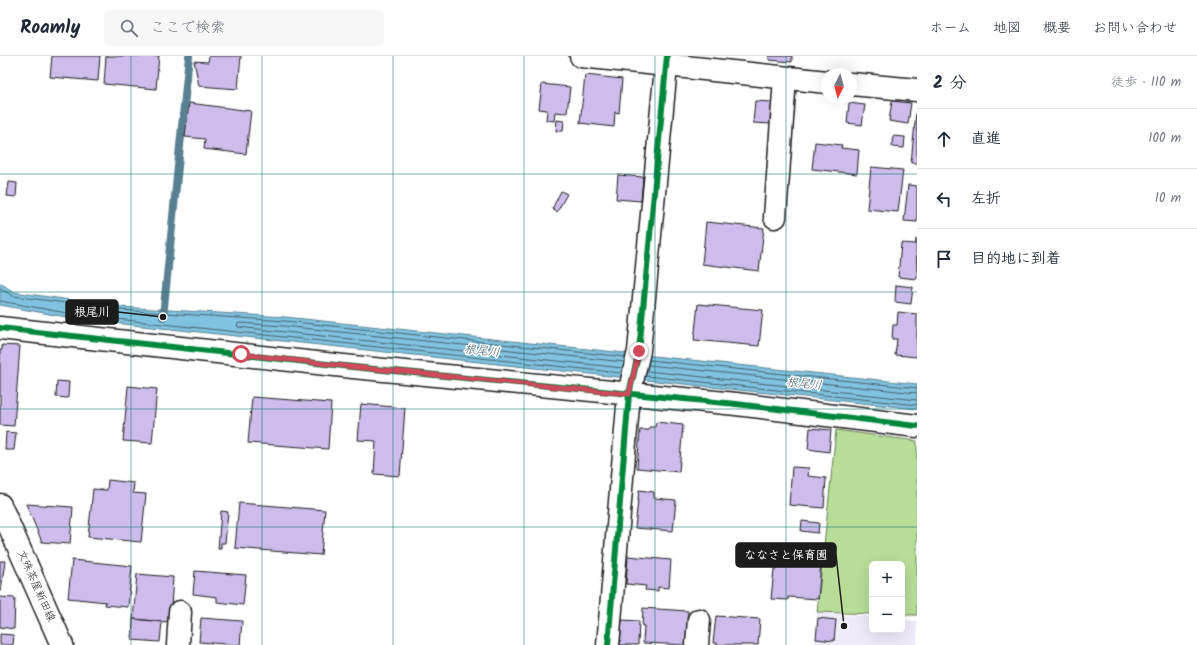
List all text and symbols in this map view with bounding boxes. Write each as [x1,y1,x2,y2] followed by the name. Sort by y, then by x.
[104,10,384,46] search box
[20,13,80,43] text: Roamly
[150,16,225,40] text: ここで検索
[118,17,140,39] icon: search
[930,17,971,39] text: ホーム
[993,17,1021,39] text: 地図
[1043,17,1071,39] text: 概要
[1093,17,1177,39] text: お問い合わせ
[821,68,857,104] north arrow
[933,70,966,97] text: 2 分
[1111,72,1181,93] text: 徒歩 · 110 m
[971,127,1001,151] text: 直進
[933,128,955,150] icon: ahead
[1148,128,1181,149] text: 100 m
[971,187,1001,211] text: 左折
[933,188,955,210] icon: left
[1155,188,1181,209] text: 10 m
[971,247,1061,271] text: 目的地に到着
[933,248,955,270] icon: arrive
[66,300,118,324] callout: 根尾川
[74,303,110,322] text: 根尾川
[463,340,501,362] water label: 根尾川
[630,342,648,360] route end
[232,345,250,363] route start
[785,373,823,395] water label: 根尾川
[736,543,836,567] callout: ななさと保育園
[744,546,828,565] text: ななさと保育園
[12,547,60,625] street label: 文殊茶屋新田線
[869,561,905,633] map controls
[869,561,905,597] button: +
[869,597,905,633] button: −

